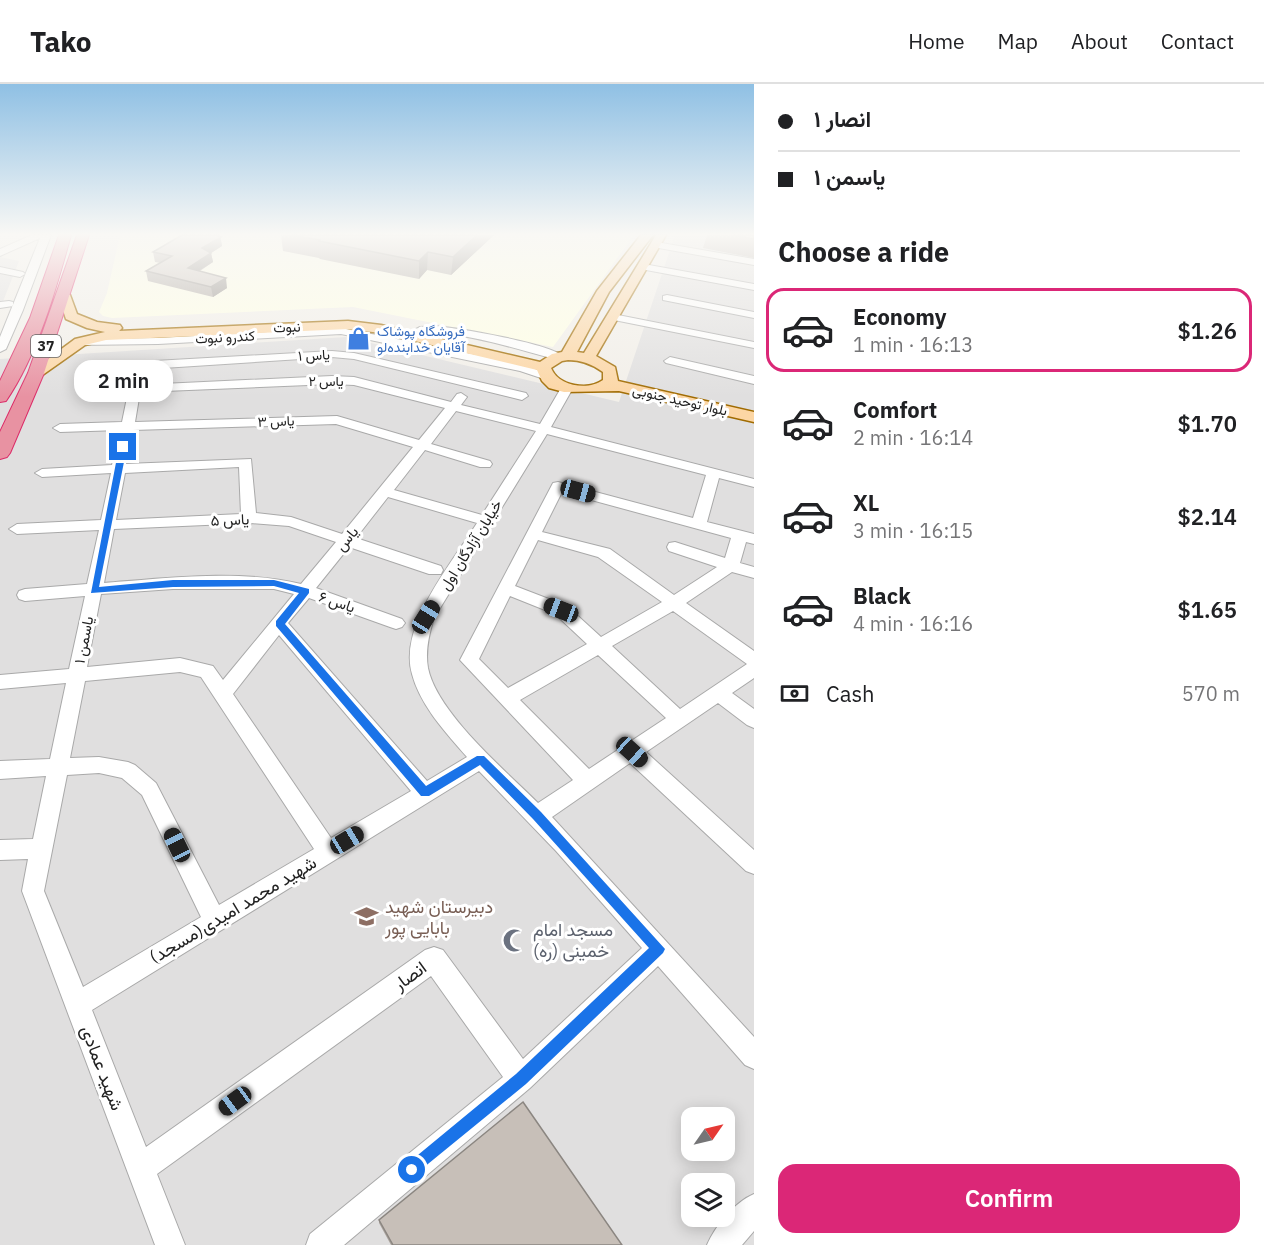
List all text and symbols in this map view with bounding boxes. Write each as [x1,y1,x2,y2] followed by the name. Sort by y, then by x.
[30,23,92,60] text: Tako
[908,27,965,55] text: Home
[998,27,1038,55] text: Map
[1071,27,1128,55] text: About
[1161,27,1234,55] text: Contact
[814,104,871,133] text: انصار ۱
[814,162,885,191] text: یاسمن ۱
[778,234,949,269] text: Choose a ride
[853,302,947,331] text: Economy
[781,303,835,357] icon: car
[1178,316,1237,345] text: $1.26
[273,318,301,336] street label: نبوت
[377,322,467,356] place label: فروشگاه پوشاک آقایان خدابنده‌لو
[195,326,255,348] street label: کندرو نبوت
[346,326,372,352] shop icon: فروشگاه پوشاک آقایان خدابنده‌لو
[853,331,973,358] text: 1 min · 16:13
[31,335,61,357] road number: 37
[298,345,330,365] street label: یاس ۱
[74,360,172,402] callout: 2 min
[98,367,149,394] text: 2 min
[308,372,344,390] street label: یاس ۲
[631,380,729,420] street label: بلوار توحید جنوبی
[853,395,937,424] text: Comfort
[781,396,835,450] icon: car
[1178,409,1237,438] text: $1.70
[257,411,295,431] street label: یاس ۳
[853,424,973,451] text: 2 min · 16:14
[109,433,136,460] route end
[558,478,598,504] car
[853,488,879,517] text: XL
[781,489,835,543] icon: car
[435,496,506,594] street label: خیابان آزادگان اول
[1178,502,1237,531] text: $2.14
[210,509,250,531] street label: یاس ۵
[853,517,973,544] text: 3 min · 16:15
[331,522,363,556] street label: یاس
[853,581,911,610] text: Black
[781,582,835,636] icon: car
[316,586,358,618] street label: یاس ۶
[541,595,581,625] car
[1178,595,1237,624] text: $1.65
[409,597,443,637] car
[853,610,973,637] text: 4 min · 16:16
[70,615,98,665] street label: یاسمن ۱
[778,677,811,710] icon: cash
[826,679,875,708] text: Cash
[1182,680,1240,707] text: 570 m
[613,733,651,771] car
[327,823,367,857] car
[161,825,193,865] car
[145,851,320,969] street label: (مسجد)شهید محمد امیدی
[384,895,493,940] place label: دبیرستان شهید بابایی پور
[354,904,380,930] school or university icon: دبیرستان شهید بابایی پور
[533,918,613,962] place label: مسجد امام خمینی (ره)
[502,927,528,953] mosque icon: مسجد امام خمینی (ره)
[388,956,431,996] street label: انصار
[76,1022,129,1114] street label: شهید عمادی
[215,1083,255,1119] car
[681,1107,735,1161] north arrow
[681,1107,735,1227] map controls
[398,1156,425,1183] route start
[778,1164,1240,1233] button: Confirm
[681,1173,735,1227] button: layers

